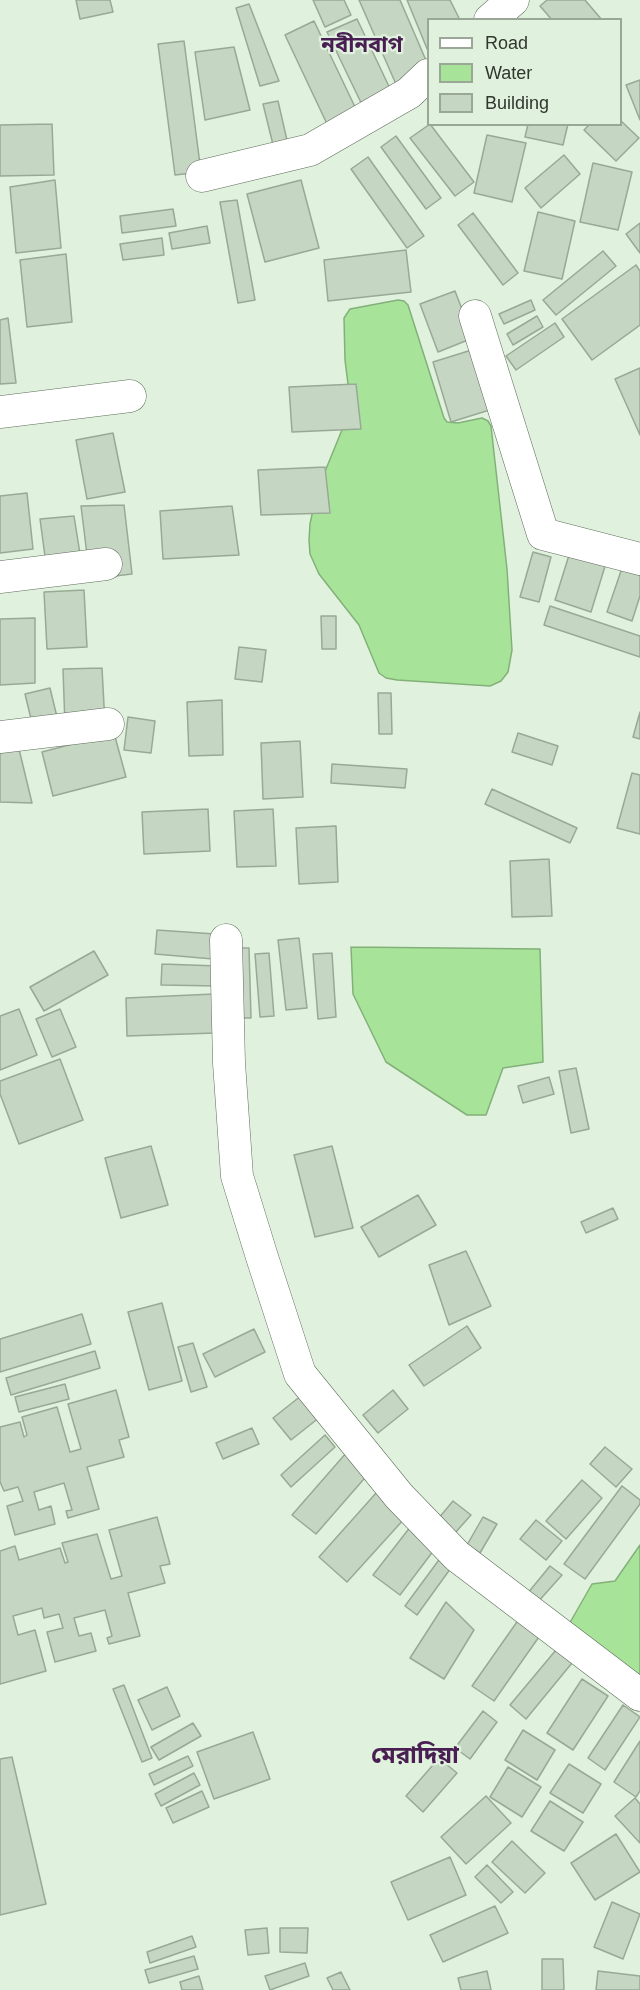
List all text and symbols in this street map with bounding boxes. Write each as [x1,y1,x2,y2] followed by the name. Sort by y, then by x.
[427,18,622,126] legend
[321,33,403,59] district label: নবীনবাগ
[485,33,528,53] text: Road
[485,63,532,83] text: Water
[485,93,549,113] text: Building
[371,1742,459,1770] district label: মেরাদিয়া

